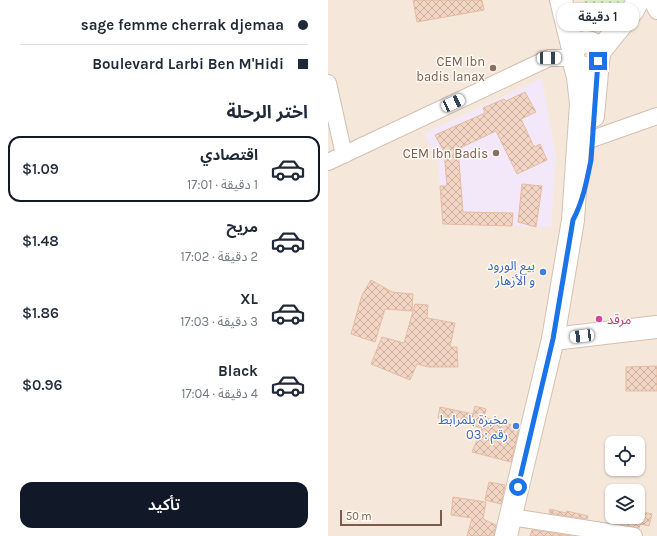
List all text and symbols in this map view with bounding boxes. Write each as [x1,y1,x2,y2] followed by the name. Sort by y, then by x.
[557,3,639,31] callout: 1 دقيقة
[578,9,618,24] text: 1 دقيقة
[81,16,284,34] text: sage femme cherrak djemaa
[537,52,561,64] car
[589,52,607,70] route end
[416,54,485,84] place label: CEM Ibn badis lanax
[92,55,284,73] text: Boulevard Larbi Ben M'Hidi
[488,63,498,73] marker: CEM Ibn badis lanax
[440,92,466,114] car
[227,101,308,123] text: اختر الرحلة
[200,146,258,164] text: اقتصادي
[403,146,488,161] place label: CEM Ibn Badis
[491,148,501,158] marker: CEM Ibn Badis
[270,151,306,187] icon: car
[22,160,59,178] text: $1.09
[187,177,258,192] text: 1 دقيقة · 17:01
[226,218,258,236] text: مريح
[270,223,306,259] icon: car
[22,232,59,250] text: $1.48
[181,249,258,264] text: 2 دقيقة · 17:02
[487,258,535,288] place label: بيع الورود و الأزهار
[538,267,548,277] marker: بيع الورود و الأزهار
[240,290,258,308] text: XL
[270,295,306,331] icon: car
[22,304,59,322] text: $1.86
[607,312,631,327] place label: مرقد
[180,314,258,329] text: 3 دقيقة · 17:03
[594,314,604,324] marker: مرقد
[569,329,595,343] car
[218,362,258,380] text: Black
[270,367,306,403] icon: car
[22,376,63,394] text: $0.96
[181,386,258,401] text: 4 دقيقة · 17:04
[438,412,508,445] place label: مخبزة بلمرابط رقم : 03
[511,421,521,431] marker: مخبزة بلمرابط رقم : 03
[605,436,645,524] map controls
[605,436,645,476] button: locate
[509,478,527,496] route start
[20,482,308,528] button: تأكيد
[605,484,645,524] button: layers
[340,508,442,527] scale bar
[346,510,372,523] text: 50 m

